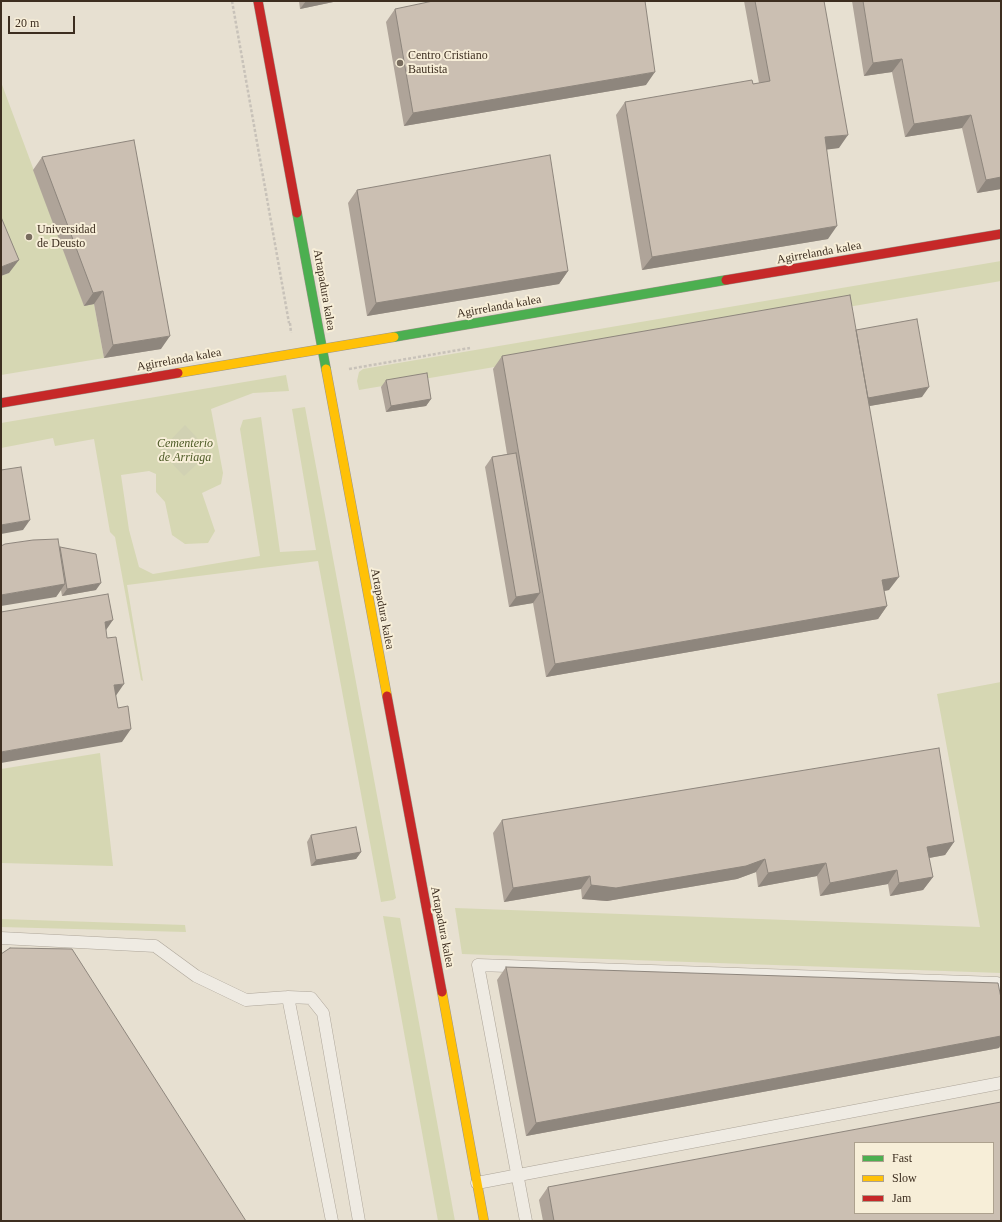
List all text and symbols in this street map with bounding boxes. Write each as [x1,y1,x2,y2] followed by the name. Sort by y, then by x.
[10,8,77,34] scale bar
[15,16,39,30] text: 20 m
[408,49,488,77] place label: Centro Cristiano Bautista
[395,58,405,68] marker: Centro Cristiano Bautista
[37,223,96,251] place label: Universidad de Deusto
[24,232,34,242] marker: Universidad de Deusto
[776,238,862,268] street label: Agirrelanda kalea
[310,248,338,332] street label: Artapadura kalea
[456,292,542,322] street label: Agirrelanda kalea
[136,345,222,375] street label: Agirrelanda kalea
[157,437,213,465] park label: Cementerio de Arriaga
[367,567,397,651] street label: Artapadura kalea
[427,885,457,969] street label: Artapadura kalea
[854,1142,994,1214] legend
[892,1151,912,1165] text: Fast
[892,1171,917,1185] text: Slow
[892,1191,911,1205] text: Jam

